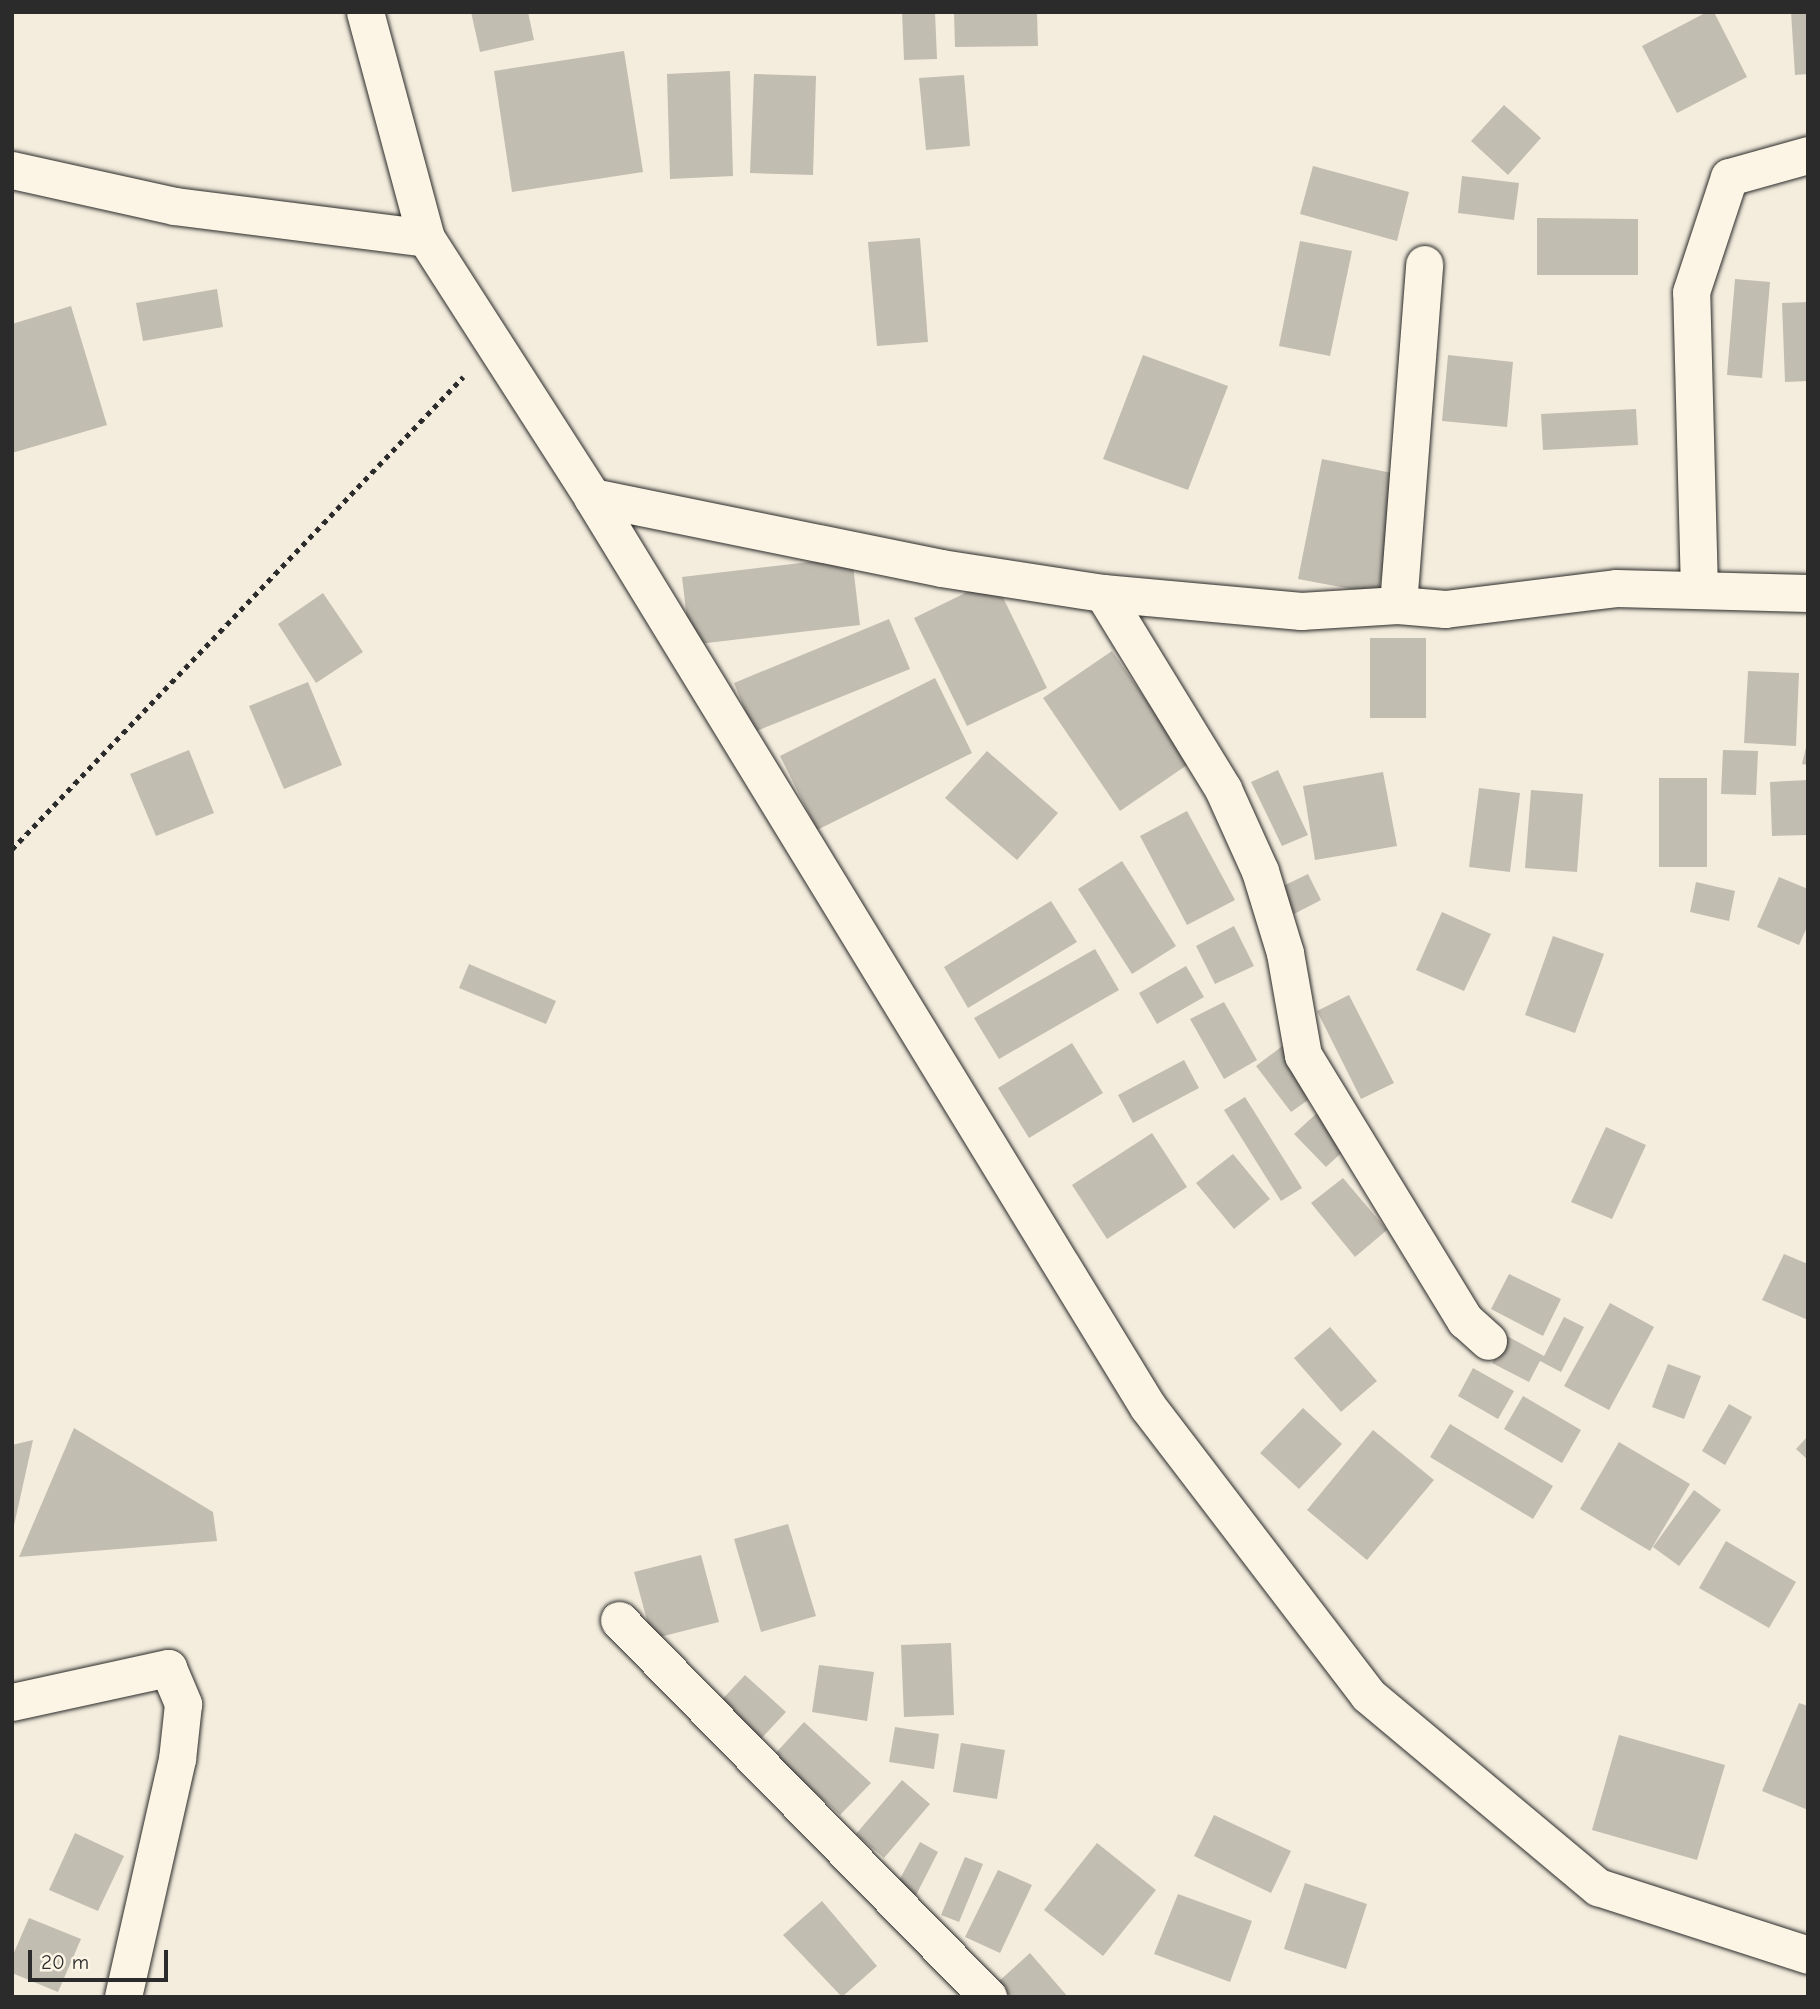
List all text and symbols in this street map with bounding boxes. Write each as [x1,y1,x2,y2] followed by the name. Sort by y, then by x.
[32,1936,172,1980] scale bar
[41,1950,89,1974] text: 20 m

